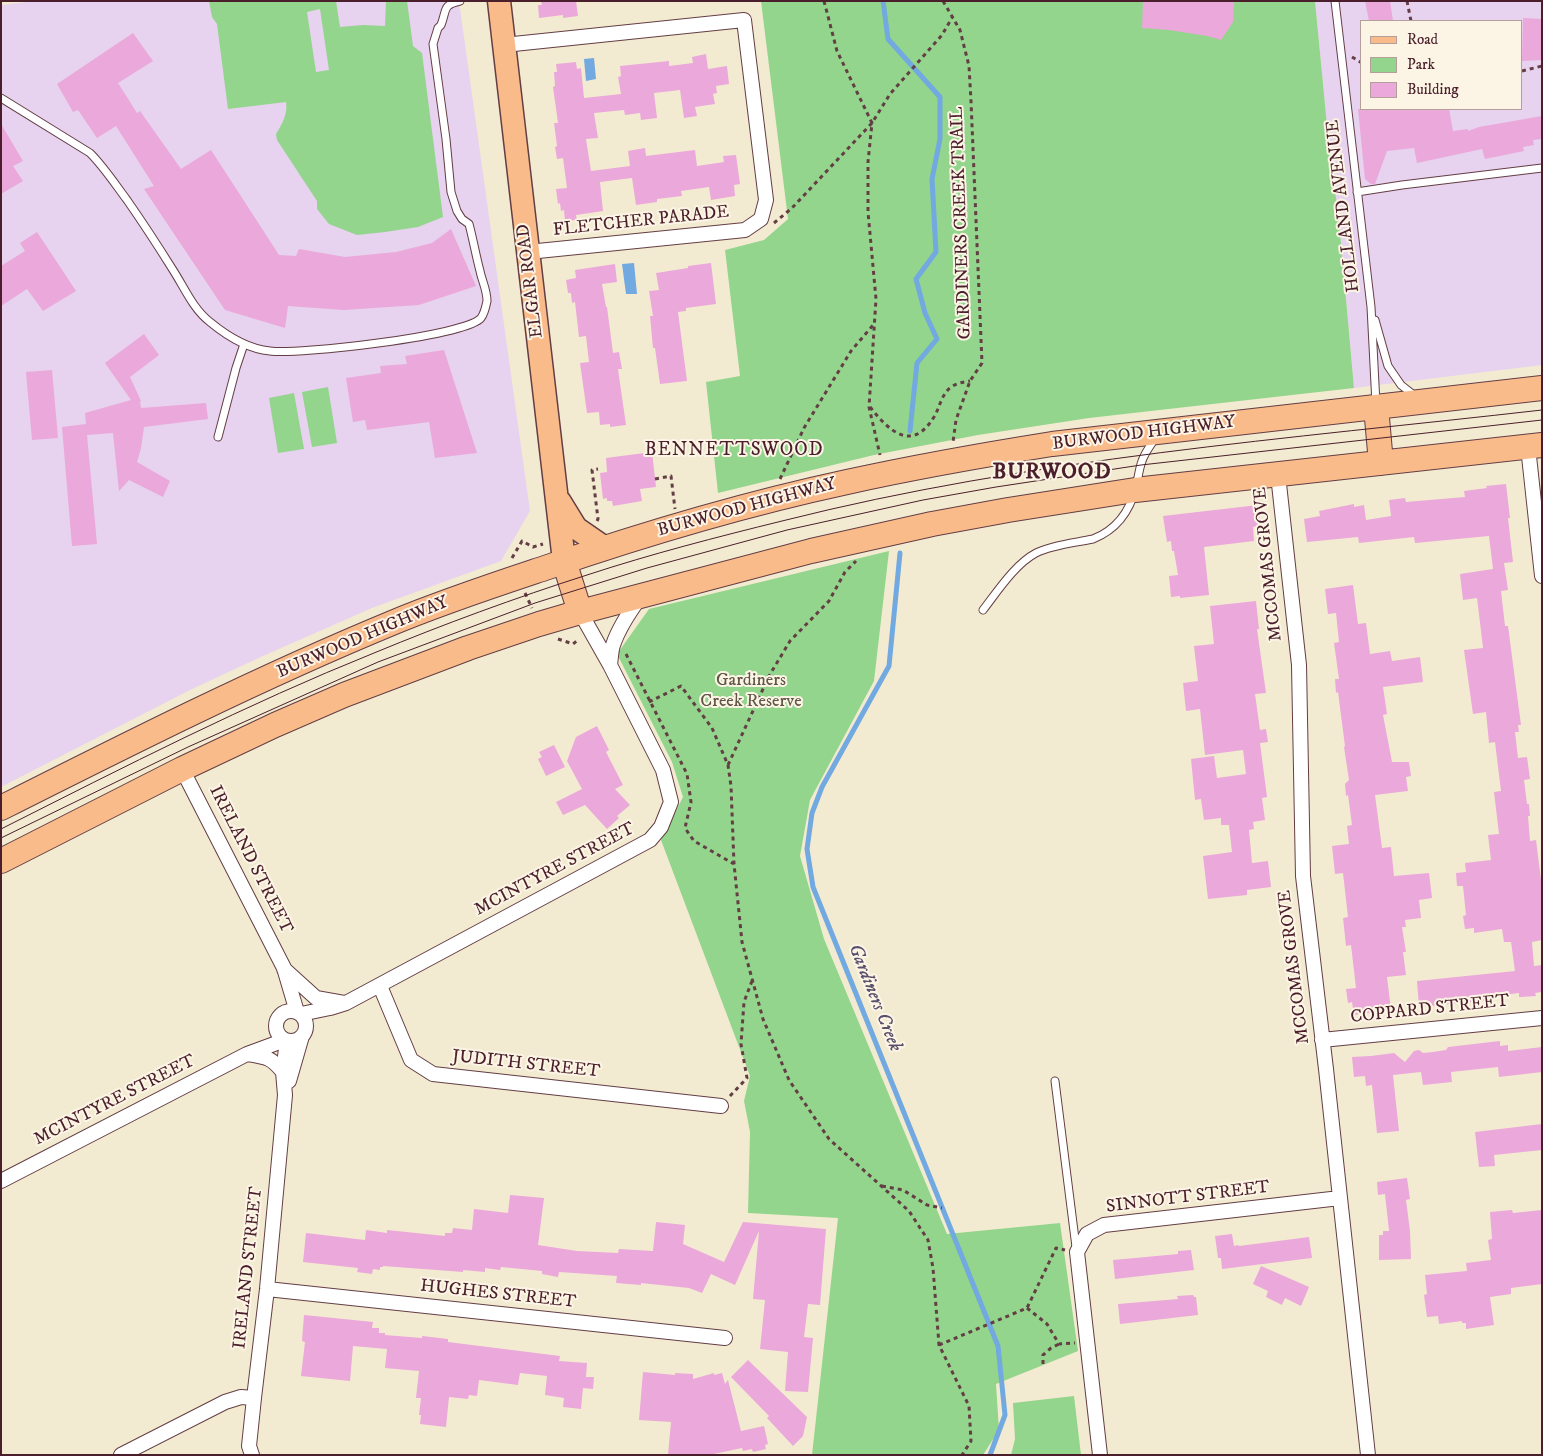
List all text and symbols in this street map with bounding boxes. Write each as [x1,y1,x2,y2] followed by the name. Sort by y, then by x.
[1360,20,1523,110] legend
[1407,30,1438,49] text: Road
[1407,55,1435,74] text: Park
[1407,80,1459,99] text: Building
[947,106,977,340] street label: GARDINERS CREEK TRAIL
[1323,118,1365,294] street label: HOLLAND AVENUE
[552,202,730,242] street label: FLETCHER PARADE
[513,223,549,339] street label: ELGAR ROAD
[1051,412,1237,456] street label: BURWOOD HIGHWAY
[643,440,825,462] district label: BENNETTSWOOD
[992,460,1112,486] district label: BURWOOD
[655,474,839,542] street label: BURWOOD HIGHWAY
[1250,486,1288,642] street label: MCCOMAS GROVE
[274,592,452,684] street label: BURWOOD HIGHWAY
[700,670,802,712] park label: Gardiners Creek Reserve
[203,782,297,938] street label: IRELAND STREET
[471,819,639,921] street label: MCINTYRE STREET
[1275,889,1315,1045] street label: MCCOMAS GROVE
[842,941,906,1055] water label: Gardiners Creek
[1349,991,1511,1029] street label: COPPARD STREET
[451,1046,601,1084] street label: JUDITH STREET
[31,1051,199,1151] street label: MCINTYRE STREET
[1105,1177,1271,1219] street label: SINNOTT STREET
[230,1186,268,1350] street label: IRELAND STREET
[419,1276,577,1314] street label: HUGHES STREET

